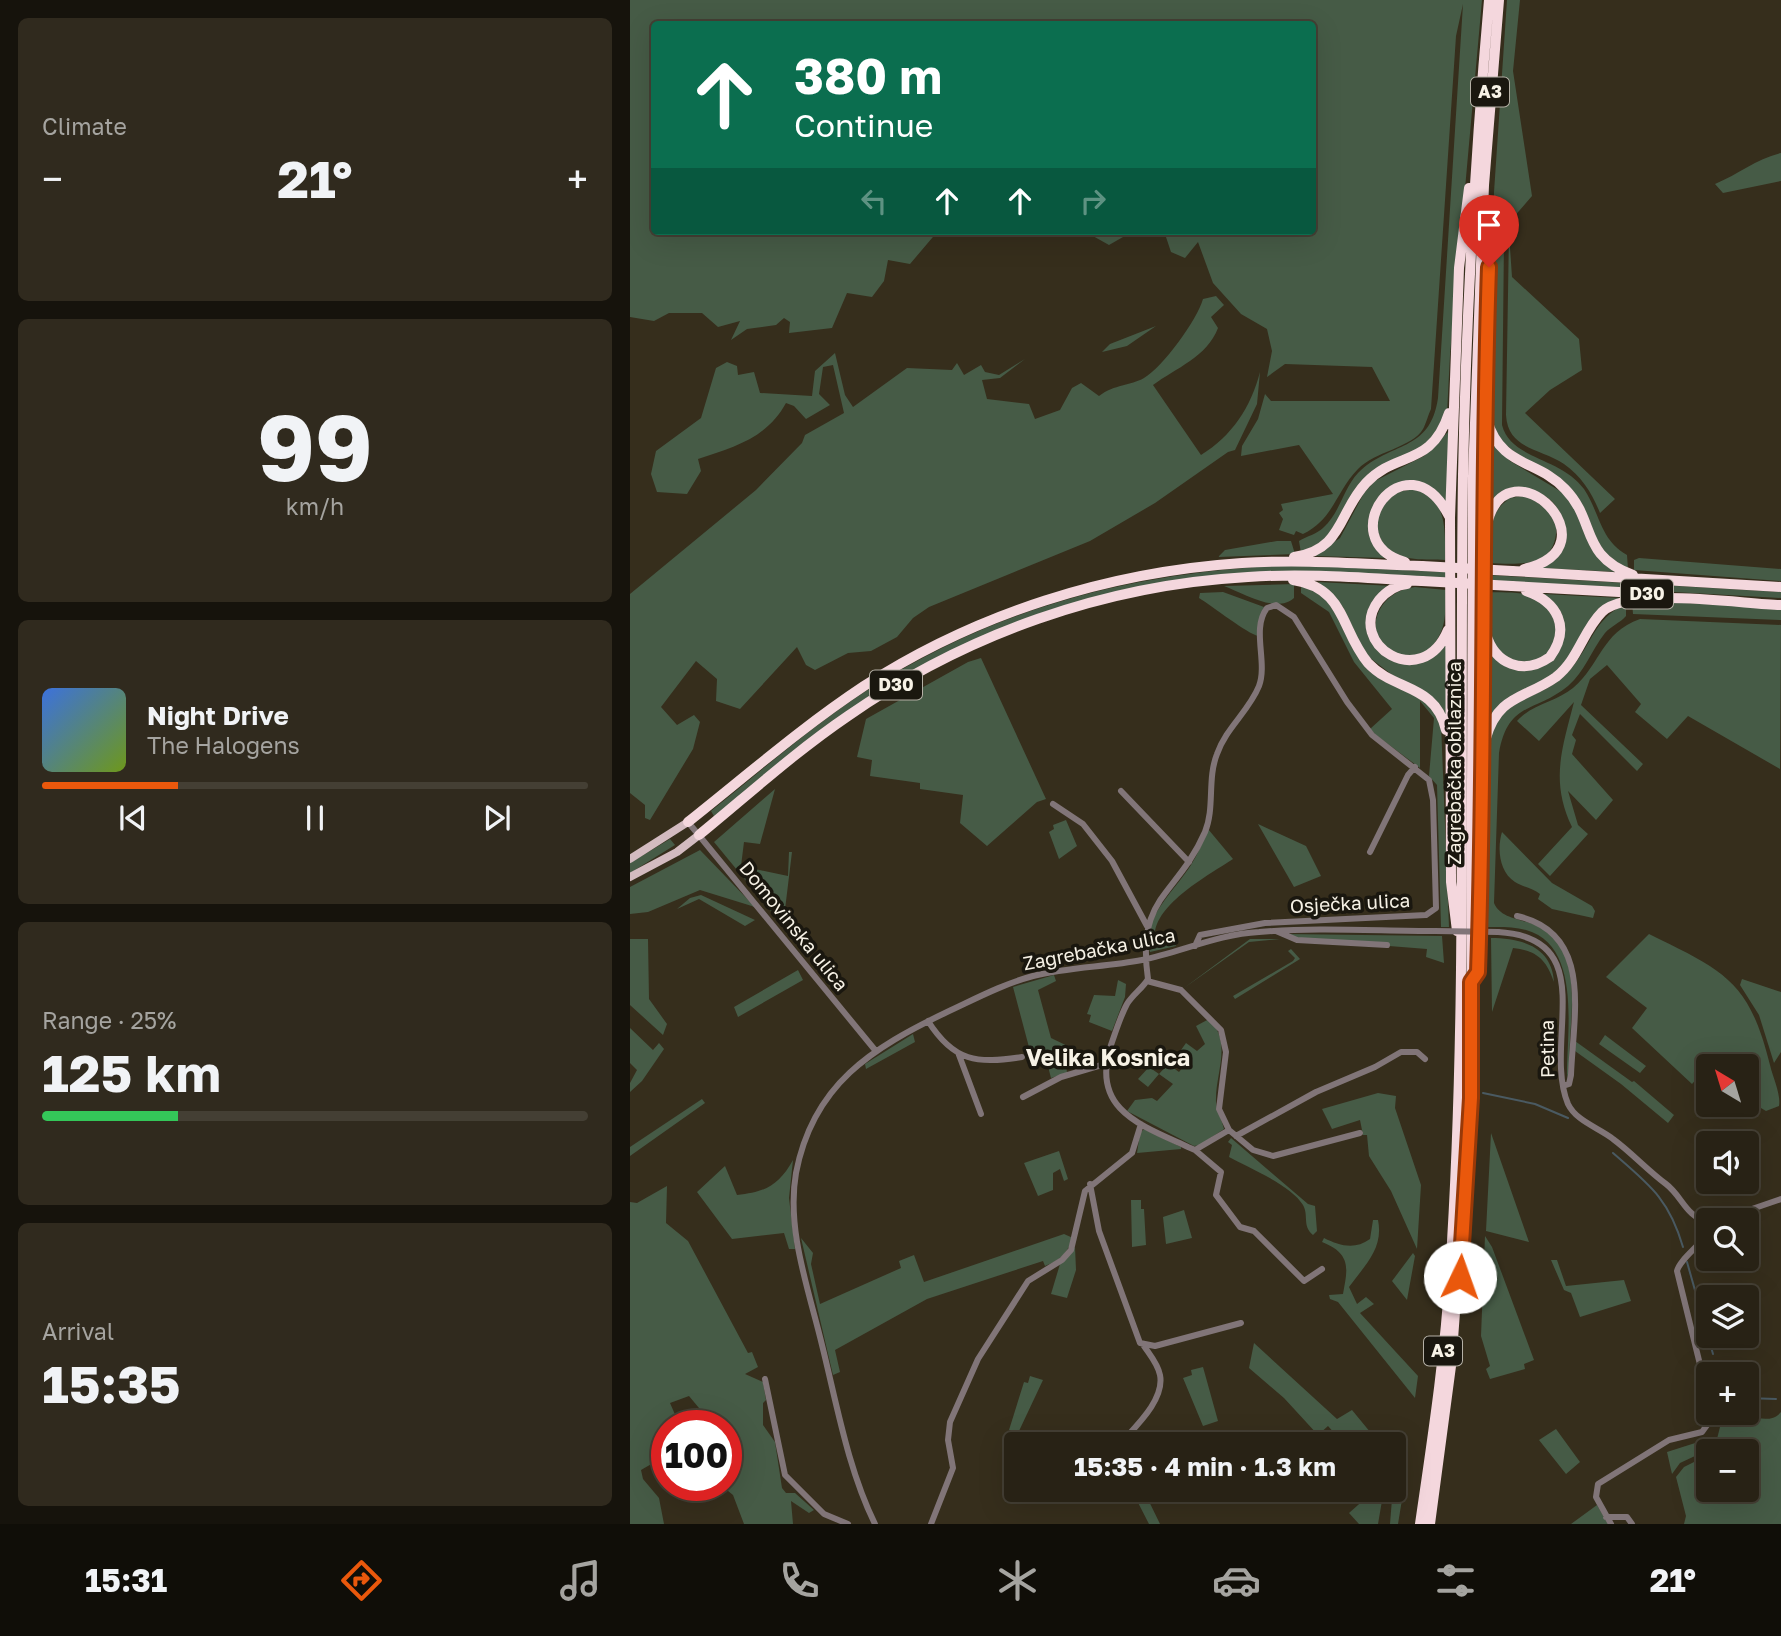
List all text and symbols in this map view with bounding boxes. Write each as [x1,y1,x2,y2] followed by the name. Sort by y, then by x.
[794,46,942,105] text: 380 m
[679,49,770,140] icon: ahead
[1471,78,1509,106] road number: A3
[794,106,933,144] text: Continue
[42,112,127,140] text: Climate
[277,147,353,209] text: 21°
[42,156,63,201] text: −
[567,156,588,201] text: +
[855,182,893,220] icon: left
[928,182,966,220] icon: ahead
[1001,182,1039,220] icon: ahead
[1074,182,1112,220] icon: right
[1459,195,1519,267] pin
[1470,206,1508,244] icon: arrive
[257,392,373,501] text: 99
[286,492,344,520] text: km/h
[1621,580,1673,608] road number: D30
[1442,661,1465,865] street label: Zagrebačka obilaznica
[870,670,922,700] road number: D30
[147,700,289,731] text: Night Drive
[147,731,300,759] text: The Halogens
[114,799,152,837] icon: previous
[296,799,334,837] icon: pause
[478,799,516,837] icon: next
[735,856,854,995] street label: Domovinska ulica
[1289,888,1411,917] street label: Osječka ulica
[1021,922,1177,975] street label: Zagrebačka ulica
[42,1006,176,1034] text: Range · 25%
[1534,1020,1559,1078] street label: Petina
[42,1041,221,1103] text: 125 km
[1026,1043,1190,1071] district label: Velika Kosnica
[1696,1054,1759,1116] north arrow
[1696,1054,1759,1502] map controls
[1696,1131,1759,1194] button: sound
[1696,1208,1759,1271] button: search
[1423,1240,1497,1314] position arrow
[1696,1285,1759,1348] button: layers
[42,1317,114,1345] text: Arrival
[1424,1336,1462,1366] road number: A3
[42,1352,181,1414] text: 15:35
[1696,1362,1759,1425] button: +
[651,1410,742,1501] speed limit sign: 100
[1696,1439,1759,1502] button: −
[1074,1451,1336,1482] text: 15:35 · 4 min · 1.3 km
[337,1556,386,1605] icon: directions
[556,1556,605,1605] icon: music
[775,1556,824,1605] icon: phone
[993,1556,1042,1605] icon: climate
[1212,1556,1261,1605] icon: car
[1431,1556,1480,1605] icon: filters
[85,1561,167,1599] text: 15:31
[1650,1561,1696,1599] text: 21°

